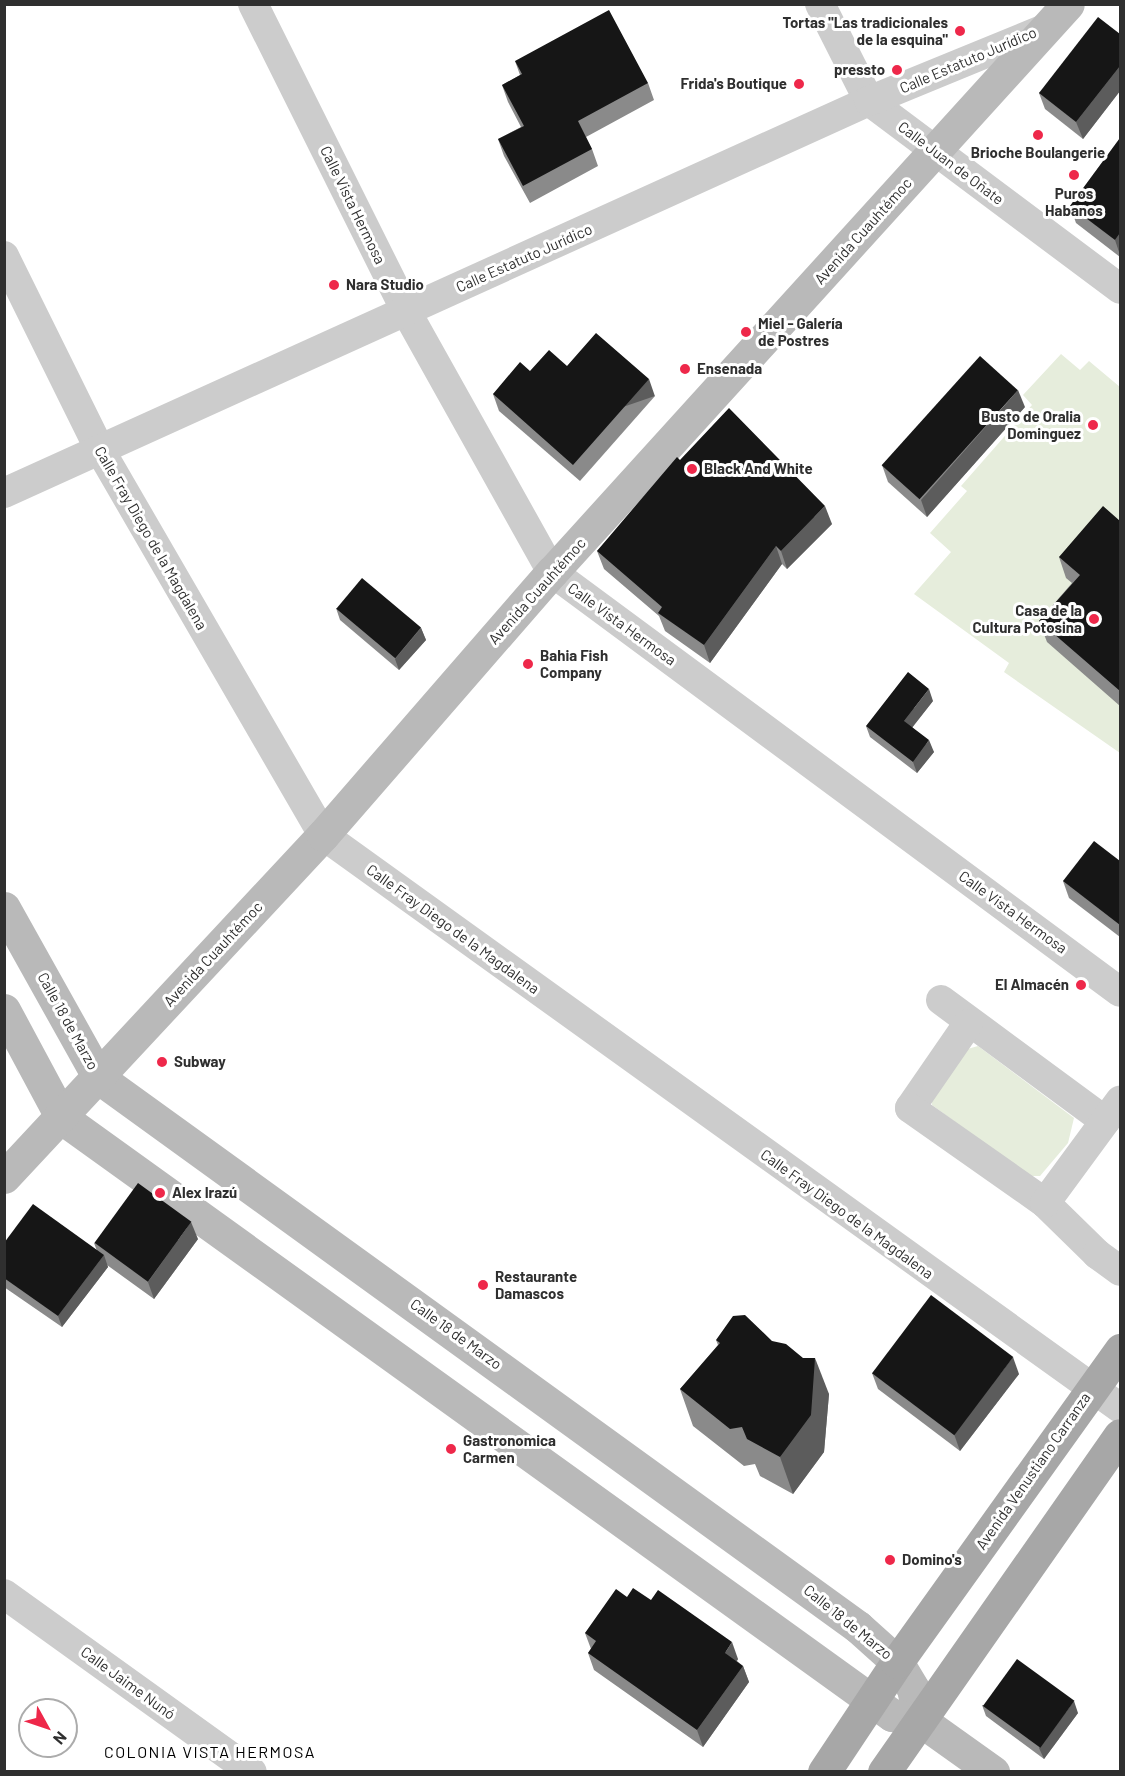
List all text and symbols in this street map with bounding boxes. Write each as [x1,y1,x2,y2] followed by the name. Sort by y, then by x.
[783,13,948,48] place label: Tortas "Las tradicionales de la esquina"
[897,23,1039,97] street label: Calle Estatuto Jurídico
[953,24,967,38] marker: Tortas "Las tradicionales de la esquina"
[834,61,885,79] place label: pressto
[890,63,904,77] marker: pressto
[680,75,787,93] place label: Frida's Boutique
[792,77,806,91] marker: Frida's Boutique
[895,117,1007,209] street label: Calle Juan de Oñate
[1031,128,1045,142] marker: Brioche Boulangerie
[317,143,389,267] street label: Calle Vista Hermosa
[971,144,1105,162] place label: Brioche Boulangerie
[1067,168,1081,182] marker: Puros Habanos
[811,174,915,288] street label: Avenida Cuauhtémoc
[1045,184,1103,219] place label: Puros Habanos
[453,220,595,296] street label: Calle Estatuto Jurídico
[346,276,424,294] place label: Nara Studio
[327,278,341,292] marker: Nara Studio
[758,314,843,349] place label: Miel - Galería de Postres
[739,325,753,339] marker: Miel - Galería de Postres
[697,360,762,378] place label: Ensenada
[678,362,692,376] marker: Ensenada
[981,407,1081,442] place label: Busto de Oralia Dominguez
[1086,418,1100,432] marker: Busto de Oralia Dominguez
[91,443,211,633] street label: Calle Fray Diego de la Magdalena
[704,460,813,478] place label: Black And White
[685,462,699,476] marker: Black And White
[485,534,589,648] street label: Avenida Cuauhtémoc
[564,579,680,669] street label: Calle Vista Hermosa
[973,601,1082,636] place label: Casa de la Cultura Potosina
[1087,612,1101,626] marker: Casa de la Cultura Potosina
[540,646,608,681] place label: Bahia Fish Company
[521,657,535,671] marker: Bahia Fish Company
[363,860,543,998] street label: Calle Fray Diego de la Magdalena
[955,867,1071,957] street label: Calle Vista Hermosa
[160,898,266,1010] street label: Avenida Cuauhtémoc
[34,969,102,1073] street label: Calle 18 de Marzo
[995,976,1069,994] place label: El Almacén
[1074,978,1088,992] marker: El Almacén
[174,1053,226,1071] place label: Subway
[155,1055,169,1069] marker: Subway
[757,1145,937,1283] street label: Calle Fray Diego de la Magdalena
[172,1184,237,1202] place label: Alex Irazú
[153,1186,167,1200] marker: Alex Irazú
[495,1267,577,1302] place label: Restaurante Damascos
[476,1278,490,1292] marker: Restaurante Damascos
[407,1295,505,1373] street label: Calle 18 de Marzo
[972,1389,1094,1553] street label: Avenida Venustiano Carranza
[463,1431,556,1466] place label: Gastronomica Carmen
[444,1442,458,1456] marker: Gastronomica Carmen
[902,1551,962,1569] place label: Domino's
[883,1553,897,1567] marker: Domino's
[800,1581,896,1663] street label: Calle 18 de Marzo
[77,1643,179,1723] street label: Calle Jaime Nunó
[18,1698,78,1758] north arrow
[50,1728,71,1749] text: N
[104,1742,316,1762] district label: COLONIA VISTA HERMOSA

